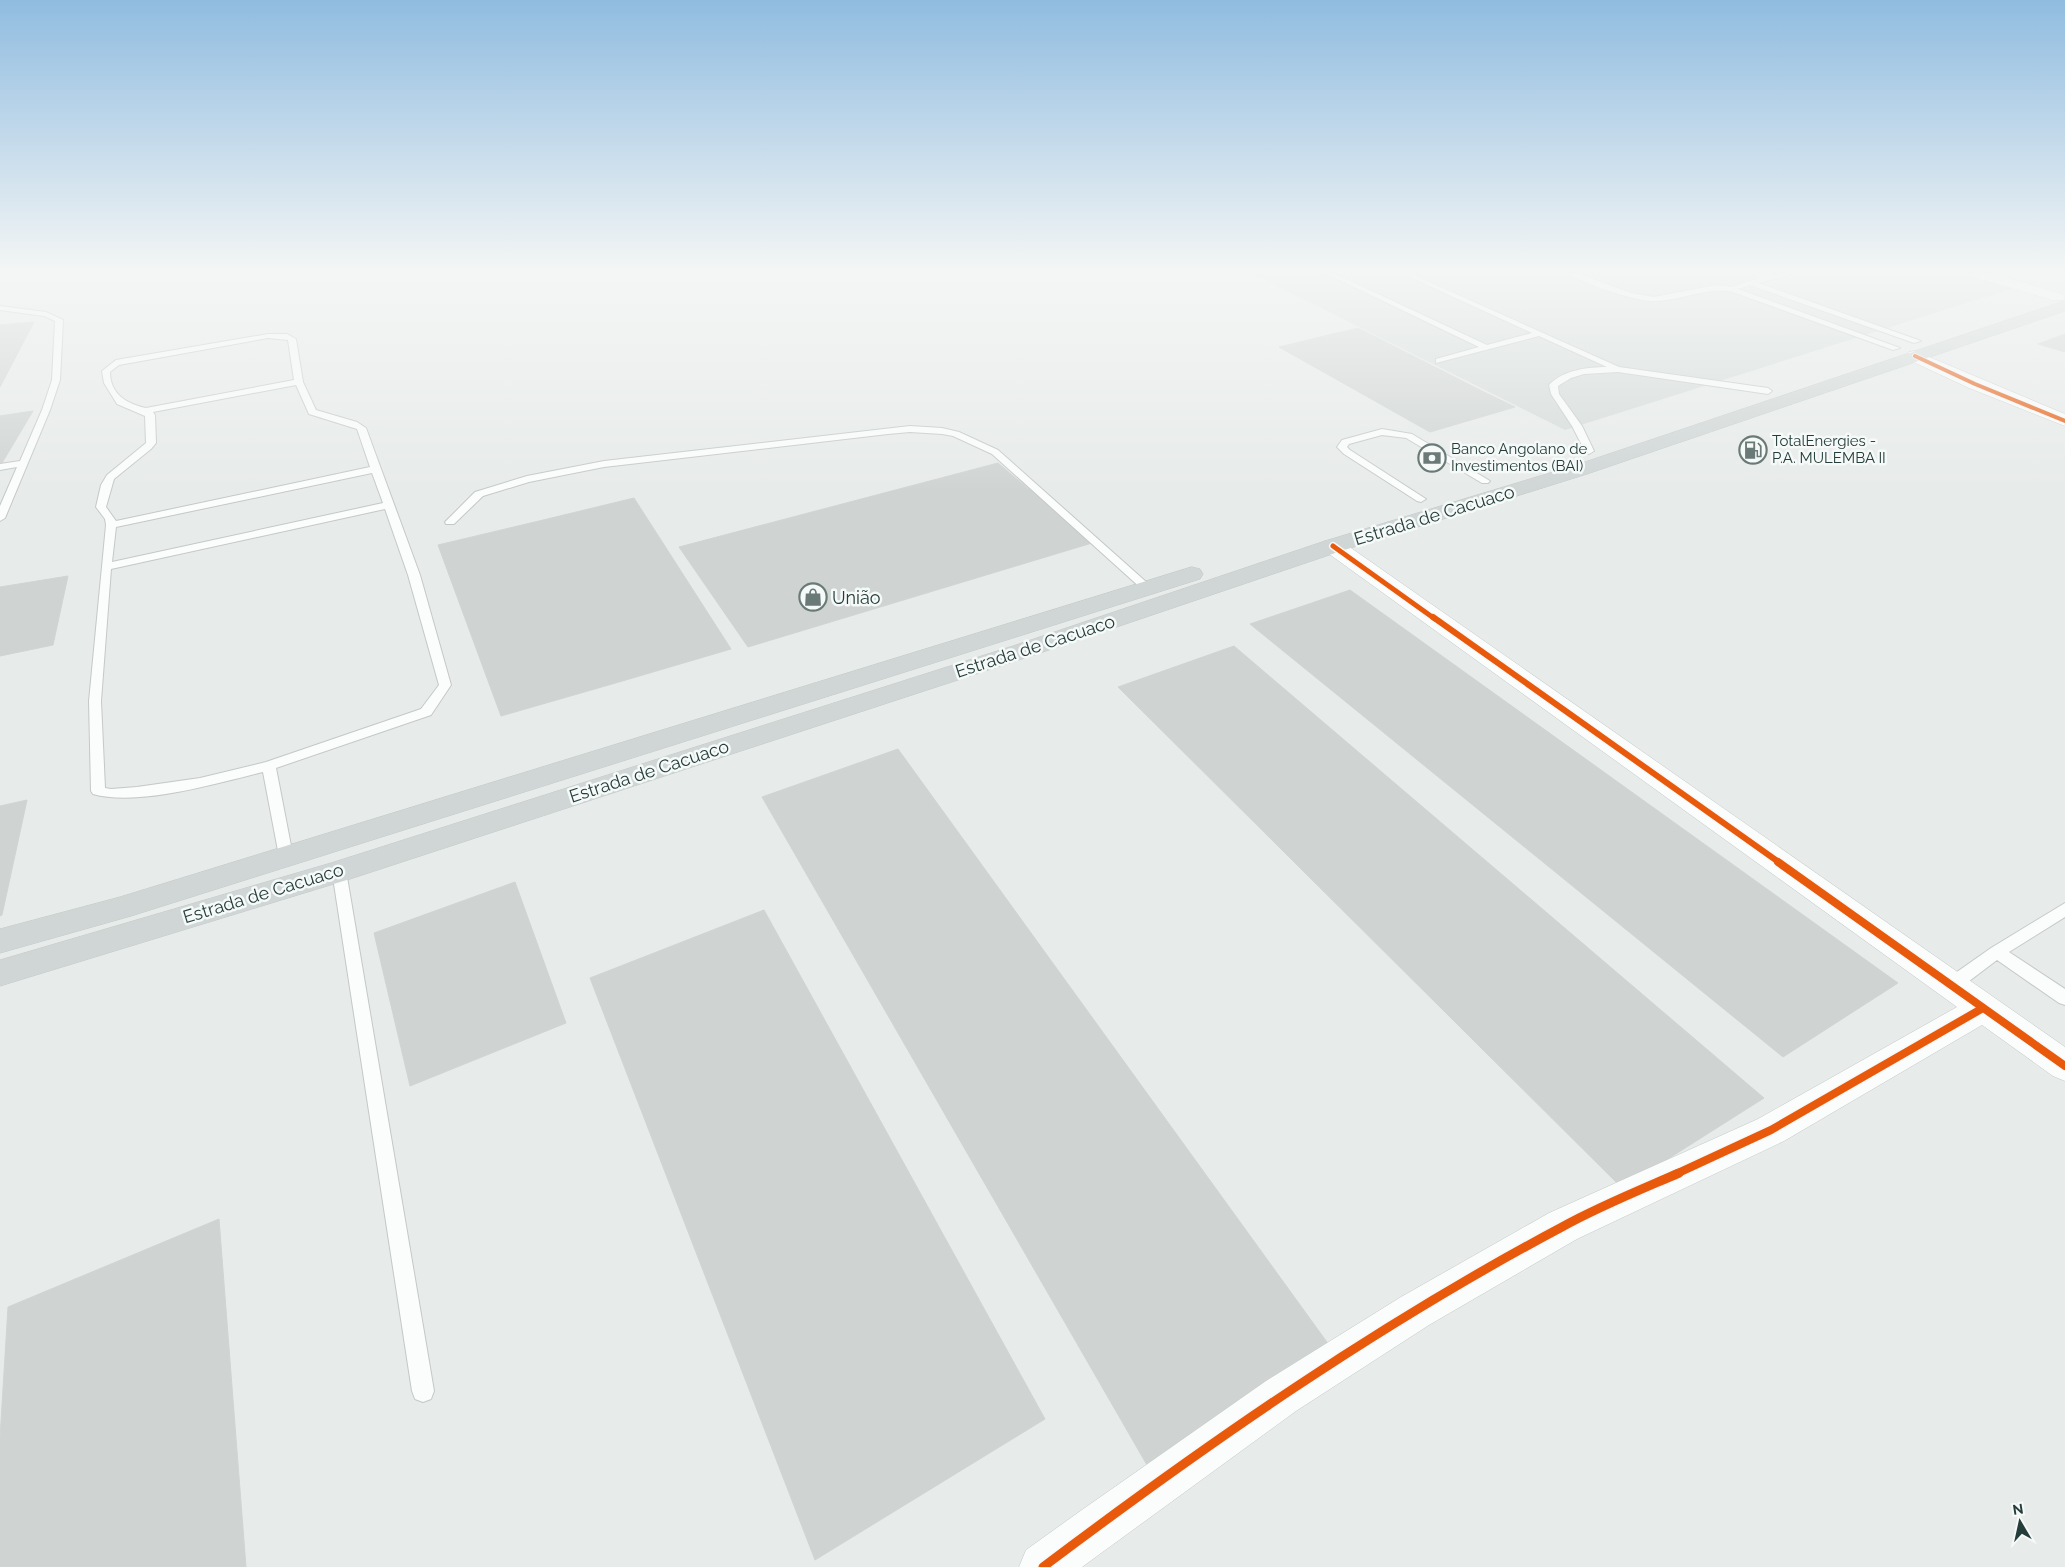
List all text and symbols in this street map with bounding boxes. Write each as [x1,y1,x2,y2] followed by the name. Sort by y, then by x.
[1772,432,1886,467] place label: TotalEnergies - P.A. MULEMBA II
[1738,435,1768,465] fuel station icon: TotalEnergies - P.A. MULEMBA II
[1451,440,1588,475] place label: Banco Angolano de Investimentos (BAI)
[1417,443,1447,473] bank icon: Banco Angolano de Investimentos (BAI)
[1351,481,1517,549] street label: Estrada de Cacuaco
[798,582,828,612] shop icon: União
[832,587,881,608] place label: União
[952,610,1118,682] street label: Estrada de Cacuaco
[566,735,732,807] street label: Estrada de Cacuaco
[180,859,346,927] street label: Estrada de Cacuaco
[1995,1497,2045,1547] north arrow
[2011,1500,2024,1518] text: N

